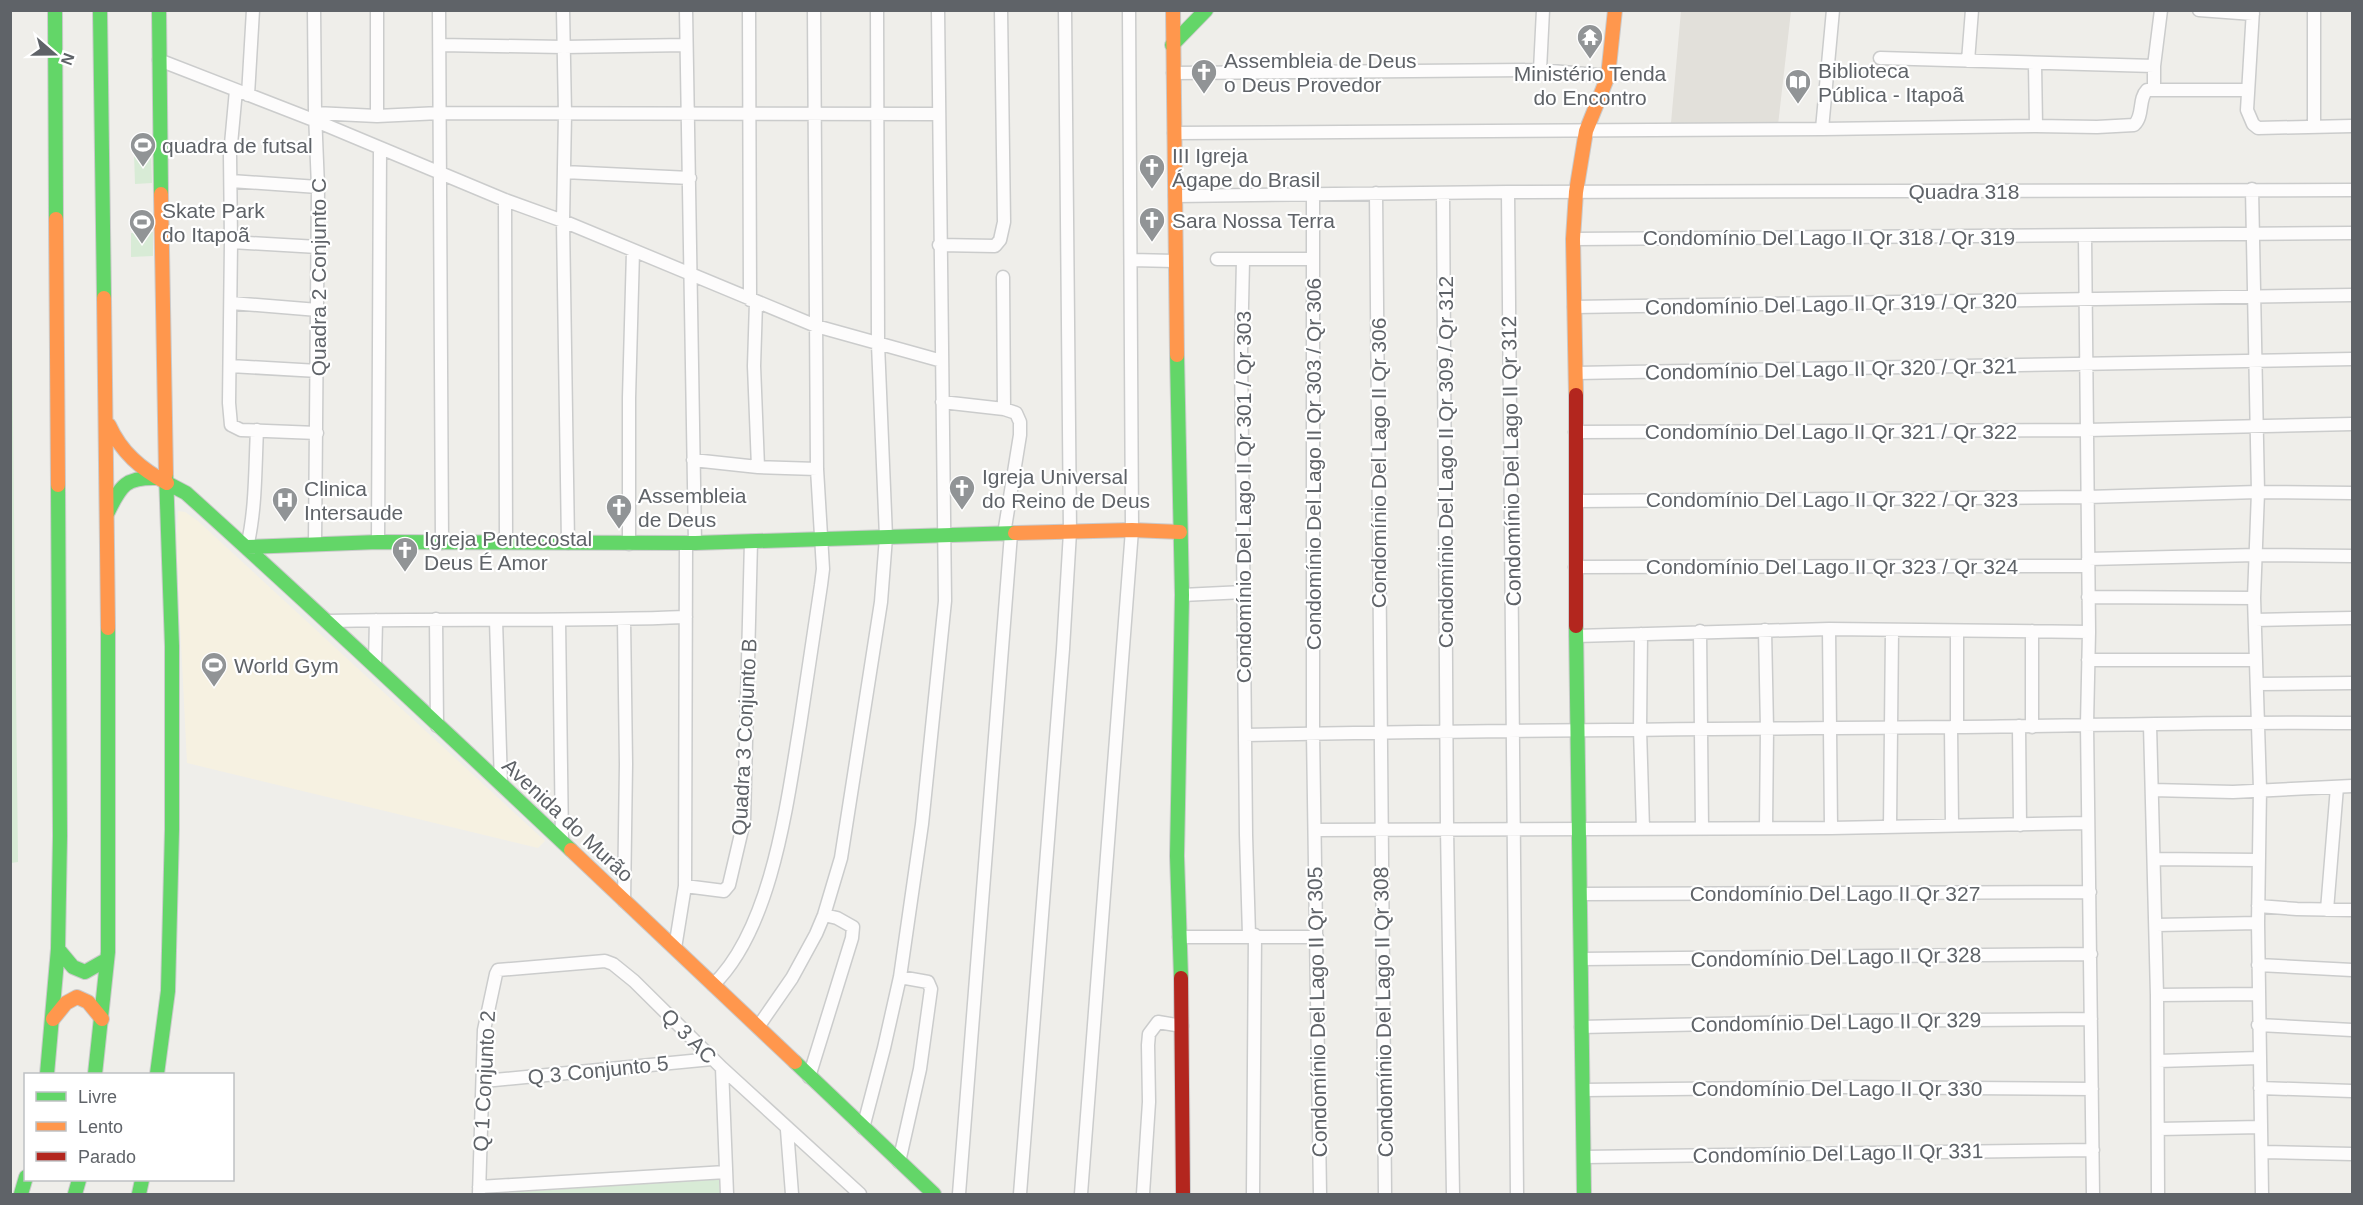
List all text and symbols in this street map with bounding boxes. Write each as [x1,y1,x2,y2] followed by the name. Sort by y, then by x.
[1575,22,1605,60] temple icon: Ministério Tenda do Encontro
[24,24,84,84] north arrow
[1224,49,1417,96] place label: Assembleia de Deus o Deus Provedor
[58,51,78,67] text: N
[1189,57,1219,95] church icon: Assembleia de Deus o Deus Provedor
[1818,59,1964,106] place label: Biblioteca Pública - Itapoã
[1514,62,1667,109] place label: Ministério Tenda do Encontro
[1783,67,1813,105] library icon: Biblioteca Pública - Itapoã
[128,130,158,168] sports icon: quadra de futsal
[162,134,313,157] place label: quadra de futsal
[1172,144,1320,191] place label: III Igreja Ágape do Brasil
[1137,152,1167,190] church icon: III Igreja Ágape do Brasil
[307,178,330,376] street label: Quadra 2 Conjunto C
[1909,180,2019,203] street label: Quadra 318
[162,199,265,246] place label: Skate Park do Itapoã
[1137,205,1167,243] church icon: Sara Nossa Terra
[127,207,157,245] sports icon: Skate Park do Itapoã
[1172,209,1335,232] place label: Sara Nossa Terra
[1643,226,2015,249] street label: Condomínio Del Lago II Qr 318 / Qr 319
[1434,276,1457,648] street label: Condomínio Del Lago II Qr 309 / Qr 312
[1302,278,1325,650] street label: Condomínio Del Lago II Qr 303 / Qr 306
[1645,289,2017,319] street label: Condomínio Del Lago II Qr 319 / Qr 320
[1232,311,1255,683] street label: Condomínio Del Lago II Qr 301 / Qr 303
[1497,315,1525,607] street label: Condomínio Del Lago II Qr 312
[1367,318,1390,608] street label: Condomínio Del Lago II Qr 306
[1645,354,2017,384] street label: Condomínio Del Lago II Qr 320 / Qr 321
[1645,420,2017,443] street label: Condomínio Del Lago II Qr 321 / Qr 322
[982,465,1150,512] place label: Igreja Universal do Reino de Deus
[947,473,977,511] church icon: Igreja Universal do Reino de Deus
[304,477,403,524] place label: Clinica Intersaude
[638,484,747,531] place label: Assembleia de Deus
[270,485,300,523] hospital icon: Clinica Intersaude
[1646,488,2018,511] street label: Condomínio Del Lago II Qr 322 / Qr 323
[604,492,634,530] church icon: Assembleia de Deus
[424,527,592,574] place label: Igreja Pentecostal Deus É Amor
[390,535,420,573] church icon: Igreja Pentecostal Deus É Amor
[1646,555,2019,578] street label: Condomínio Del Lago II Qr 323 / Qr 324
[727,638,761,836] street label: Quadra 3 Conjunto B
[199,650,229,688] sports icon: World Gym
[234,654,339,677] place label: World Gym
[498,754,638,886] street label: Avenida do Murão
[1303,866,1331,1158] street label: Condomínio Del Lago II Qr 305
[1369,866,1397,1158] street label: Condomínio Del Lago II Qr 308
[1690,882,1980,905] street label: Condomínio Del Lago II Qr 327
[1690,943,1982,971] street label: Condomínio Del Lago II Qr 328
[657,1004,721,1068] street label: Q 3 AC
[1690,1008,1982,1036] street label: Condomínio Del Lago II Qr 329
[469,1010,499,1152] street label: Q 1 Conjunto 2
[527,1051,669,1089] street label: Q 3 Conjunto 5
[24,1073,234,1181] legend
[1692,1077,1982,1100] street label: Condomínio Del Lago II Qr 330
[78,1087,117,1107] text: Livre
[78,1117,123,1137] text: Lento
[1692,1139,1984,1167] street label: Condomínio Del Lago II Qr 331
[78,1147,136,1167] text: Parado

